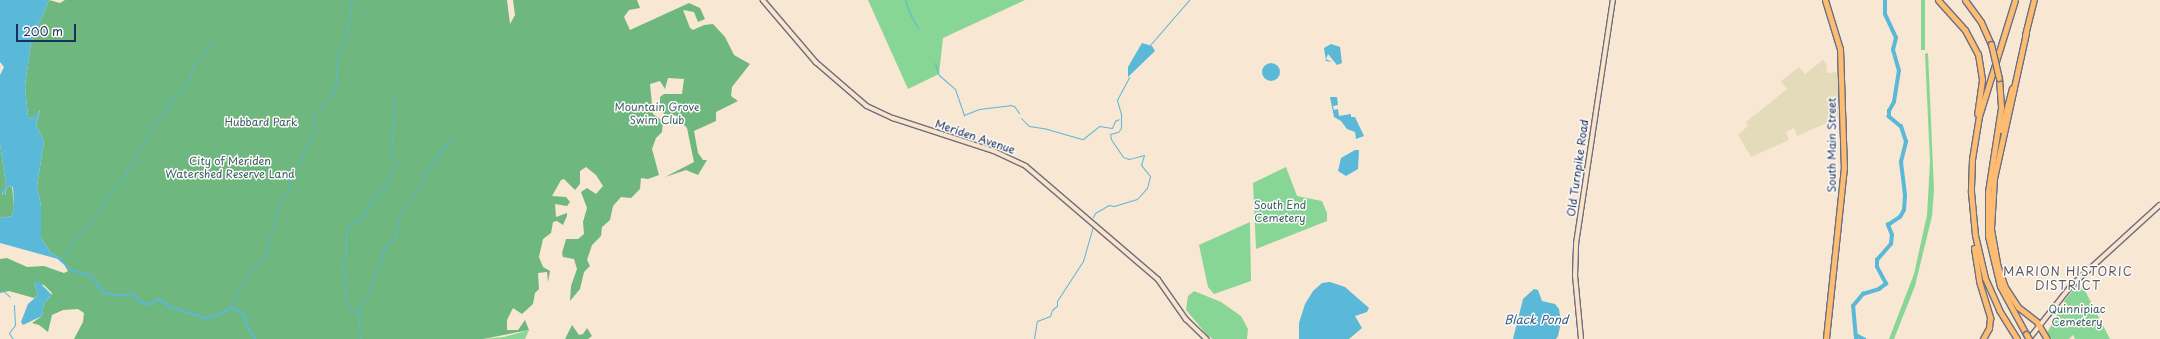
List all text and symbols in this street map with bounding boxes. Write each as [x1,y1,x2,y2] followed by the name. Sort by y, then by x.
[18,16,78,42] scale bar
[23,22,63,40] text: 200 m
[1825,97,1839,193] street label: South Main Street
[614,101,700,127] park label: Mountain Grove Swim Club
[224,115,298,129] park label: Hubbard Park
[933,117,1017,157] street label: Meriden Avenue
[1565,118,1591,218] street label: Old Turnpike Road
[165,155,295,181] park label: City of Meriden Watershed Reserve Land
[1253,199,1307,225] park label: South End Cemetery
[2002,265,2134,293] district label: MARION HISTORIC DISTRICT
[2048,303,2106,329] park label: Quinnipiac Cemetery
[1504,313,1568,327] water label: Black Pond

